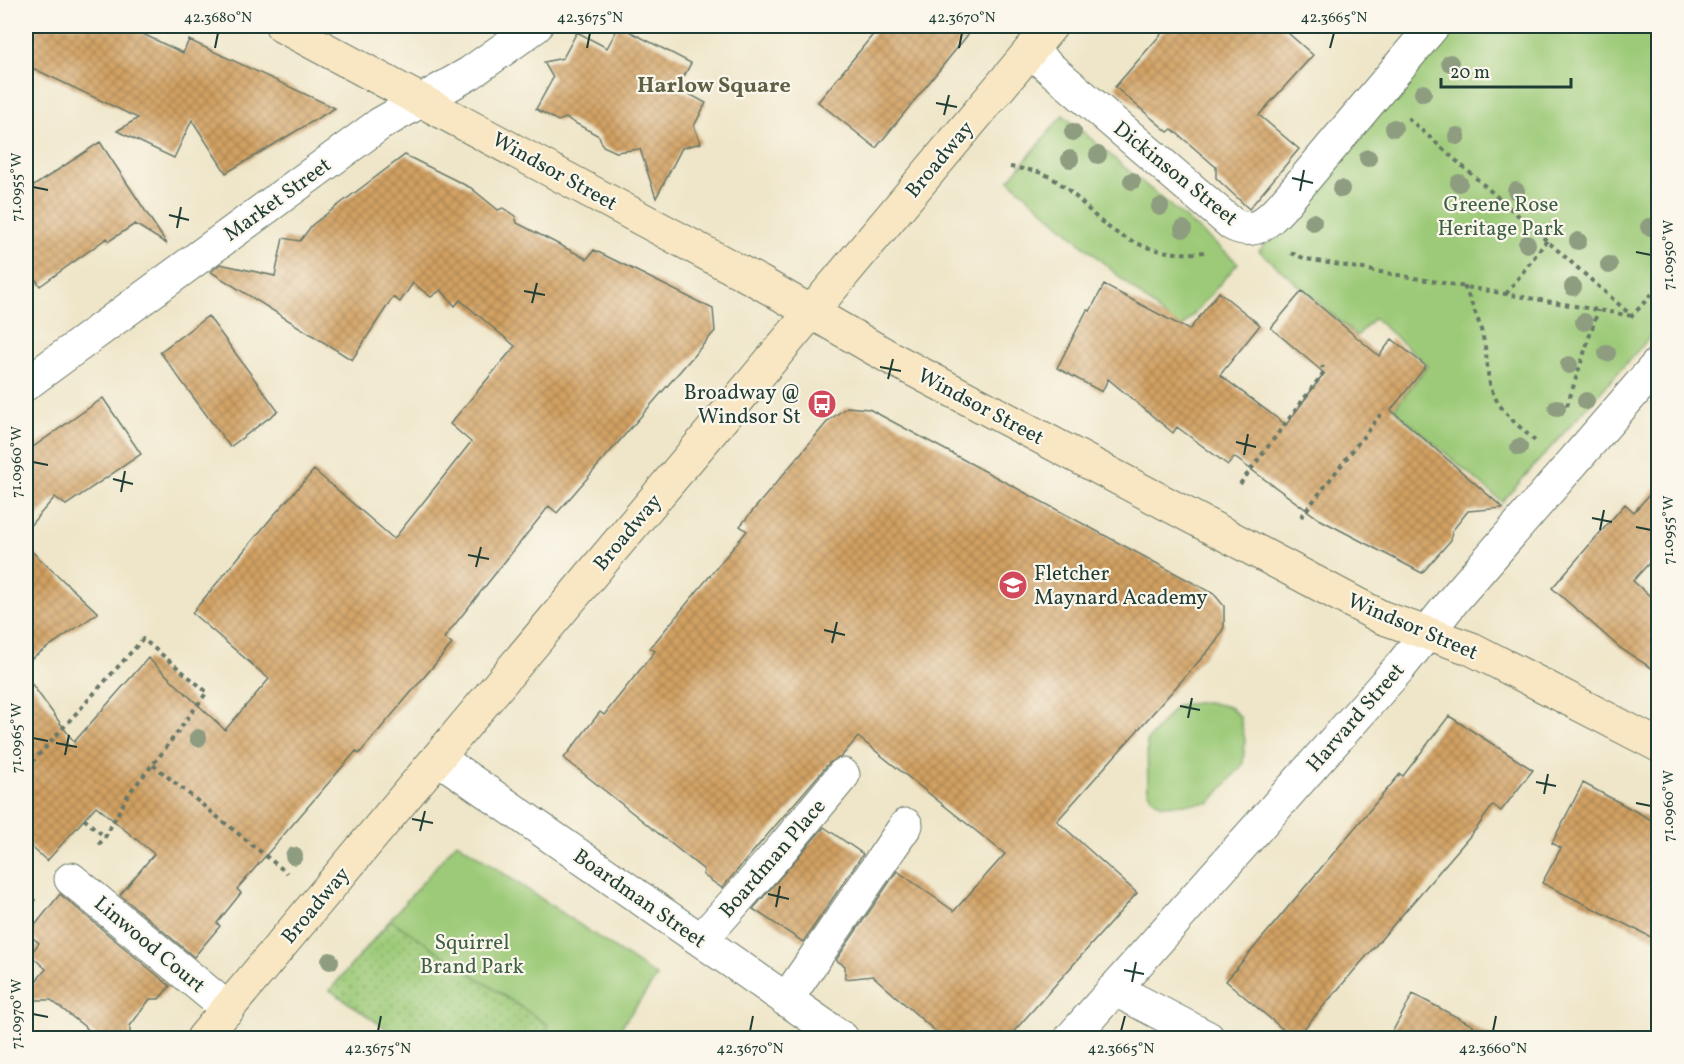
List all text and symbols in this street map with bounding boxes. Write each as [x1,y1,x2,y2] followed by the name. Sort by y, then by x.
[184,8,252,29] text: 42.3680°N
[557,8,623,29] text: 42.3675°N
[928,8,996,29] text: 42.3670°N
[1301,8,1367,29] text: 42.3665°N
[1441,51,1572,89] scale bar
[1450,61,1490,86] text: 20 m
[637,71,791,102] district label: Harlow Square
[899,115,981,205] street label: Broadway
[1107,115,1244,234] street label: Dickinson Street
[486,126,622,219] street label: Windsor Street
[218,151,338,249] street label: Market Street
[7,152,28,222] text: 71.0955°W
[1438,191,1565,244] park label: Greene Rose Heritage Park
[1659,220,1680,290] text: 71.0950°W
[912,362,1049,453] street label: Windsor Street
[684,379,801,432] place label: Broadway @ Windsor St
[806,388,838,420] bus stop icon: Broadway @ Windsor St
[7,426,28,498] text: 71.0960°W
[587,488,669,578] street label: Broadway
[1659,495,1680,565] text: 71.0955°W
[1034,560,1208,613] place label: Fletcher Maynard Academy
[997,569,1029,601] school or university icon: Fletcher Maynard Academy
[1343,587,1482,668] street label: Windsor Street
[1300,657,1412,779] street label: Harvard Street
[7,703,28,773] text: 71.0965°W
[1659,770,1680,842] text: 71.0960°W
[713,793,833,925] street label: Boardman Place
[567,843,711,956] street label: Boardman Street
[275,861,357,951] street label: Broadway
[87,890,211,1000] street label: Linwood Court
[420,929,524,982] park label: Squirrel Brand Park
[7,979,28,1049] text: 71.0970°W
[345,1039,411,1060] text: 42.3675°N
[716,1039,784,1060] text: 42.3670°N
[1088,1039,1154,1060] text: 42.3665°N
[1459,1039,1527,1060] text: 42.3660°N

